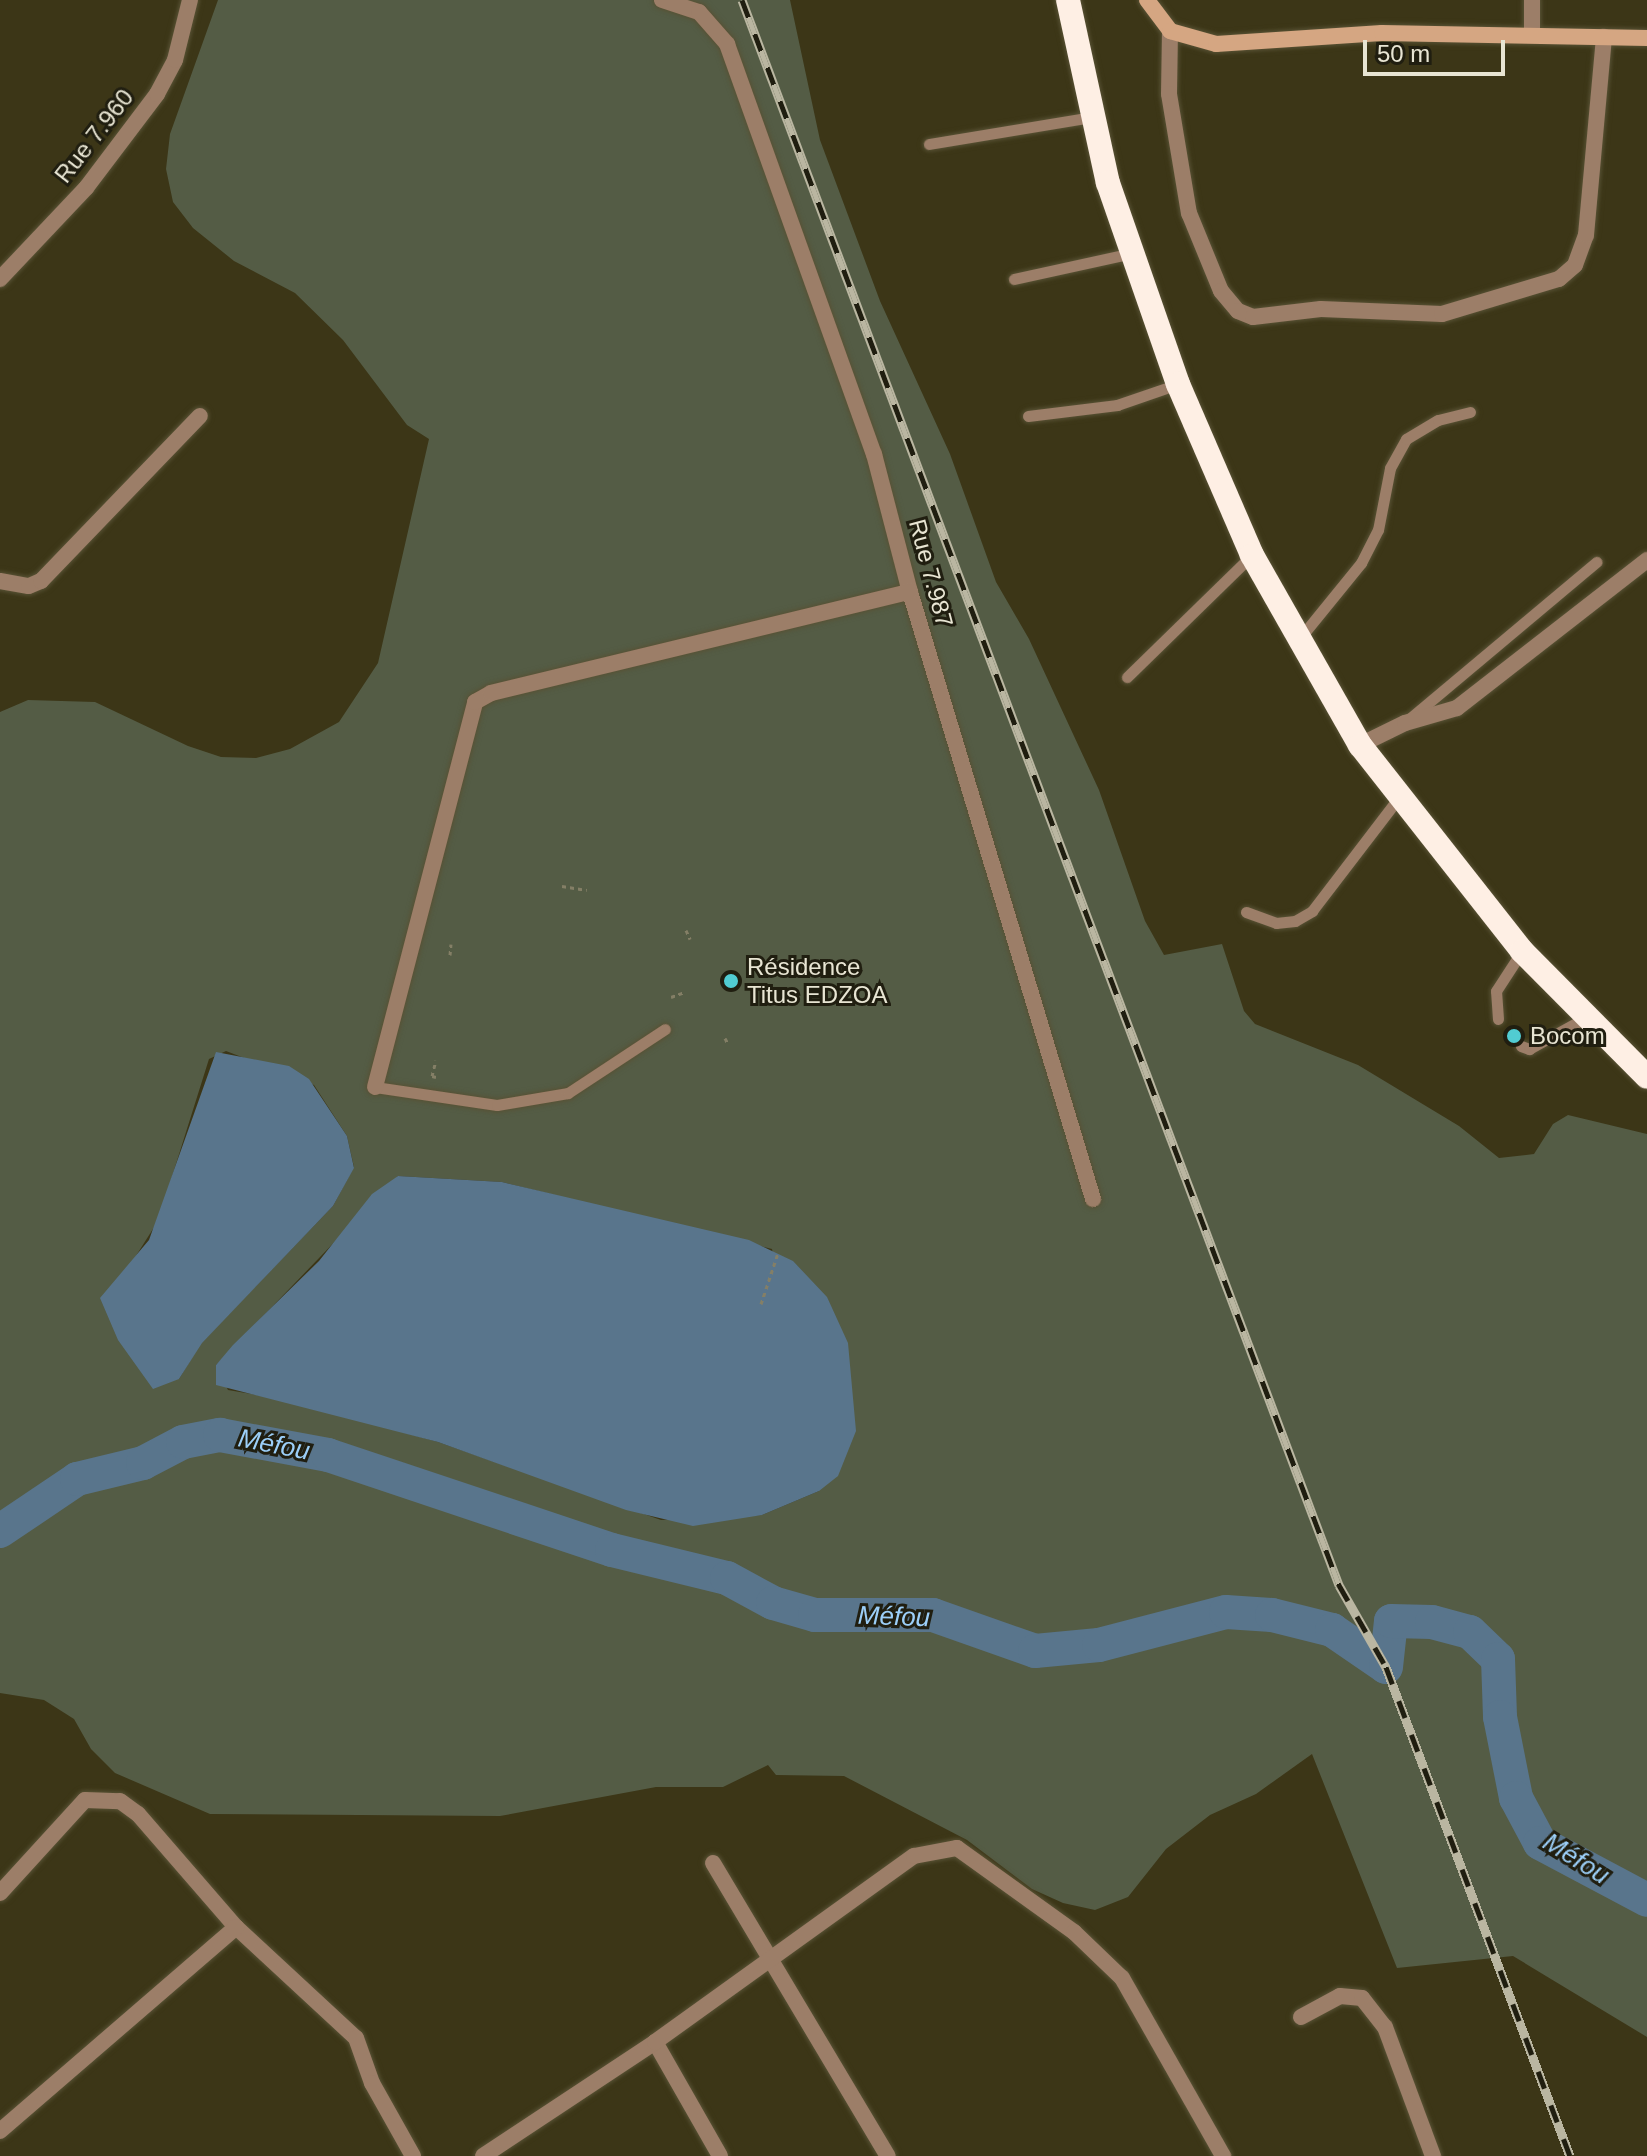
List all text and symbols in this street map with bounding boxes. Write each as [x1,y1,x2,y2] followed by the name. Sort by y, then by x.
[1367,24,1509,74] scale bar
[1377,40,1430,67] text: 50 m
[49,83,139,189] street label: Rue 7.960
[903,516,959,630] street label: Rue 7.987
[747,953,887,1009] place label: Résidence Titus EDZOA
[722,972,740,990] marker: Résidence Titus EDZOA
[1530,1022,1605,1050] place label: Bocom
[1505,1027,1523,1045] marker: Bocom
[236,1423,312,1467] water label: Méfou
[857,1600,931,1634] water label: Méfou
[1537,1827,1615,1891] water label: Méfou

